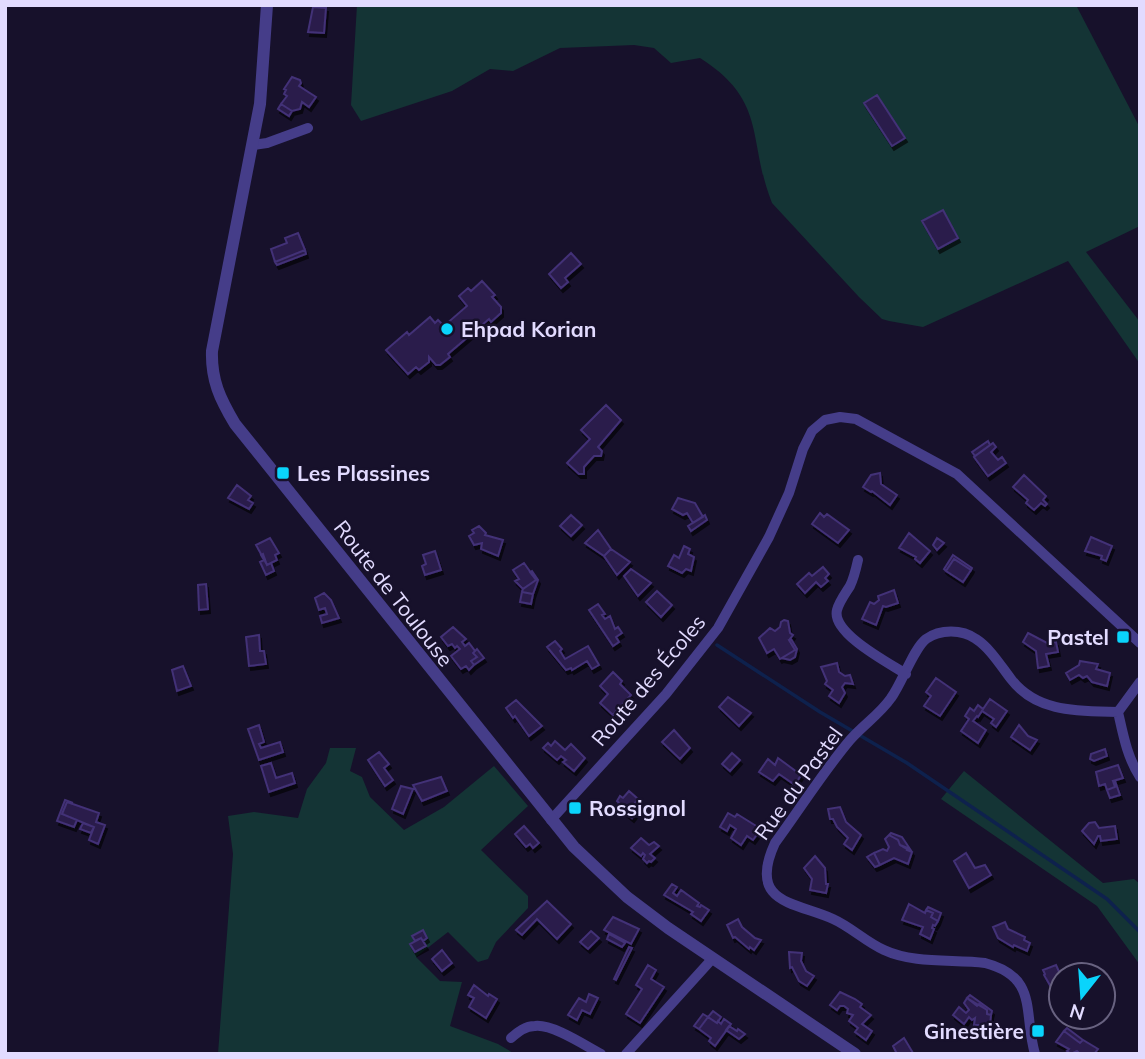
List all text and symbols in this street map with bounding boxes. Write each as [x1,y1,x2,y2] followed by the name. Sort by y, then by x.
[461,316,597,342] place label: Ehpad Korian
[439,321,455,337] marker: Ehpad Korian
[297,460,430,486] place label: Les Plassines
[275,465,291,481] marker: Les Plassines
[329,515,459,671] street label: Route de Toulouse
[585,609,711,751] street label: Route des Écoles
[1047,624,1109,650] place label: Pastel
[1115,629,1131,645] marker: Pastel
[748,721,848,845] street label: Rue du Pastel
[589,795,686,821] place label: Rossignol
[567,800,583,816] marker: Rossignol
[1047,961,1117,1031] north arrow
[1067,999,1087,1026] text: N
[924,1018,1024,1044] place label: Ginestière
[1030,1023,1046,1039] marker: Ginestière

